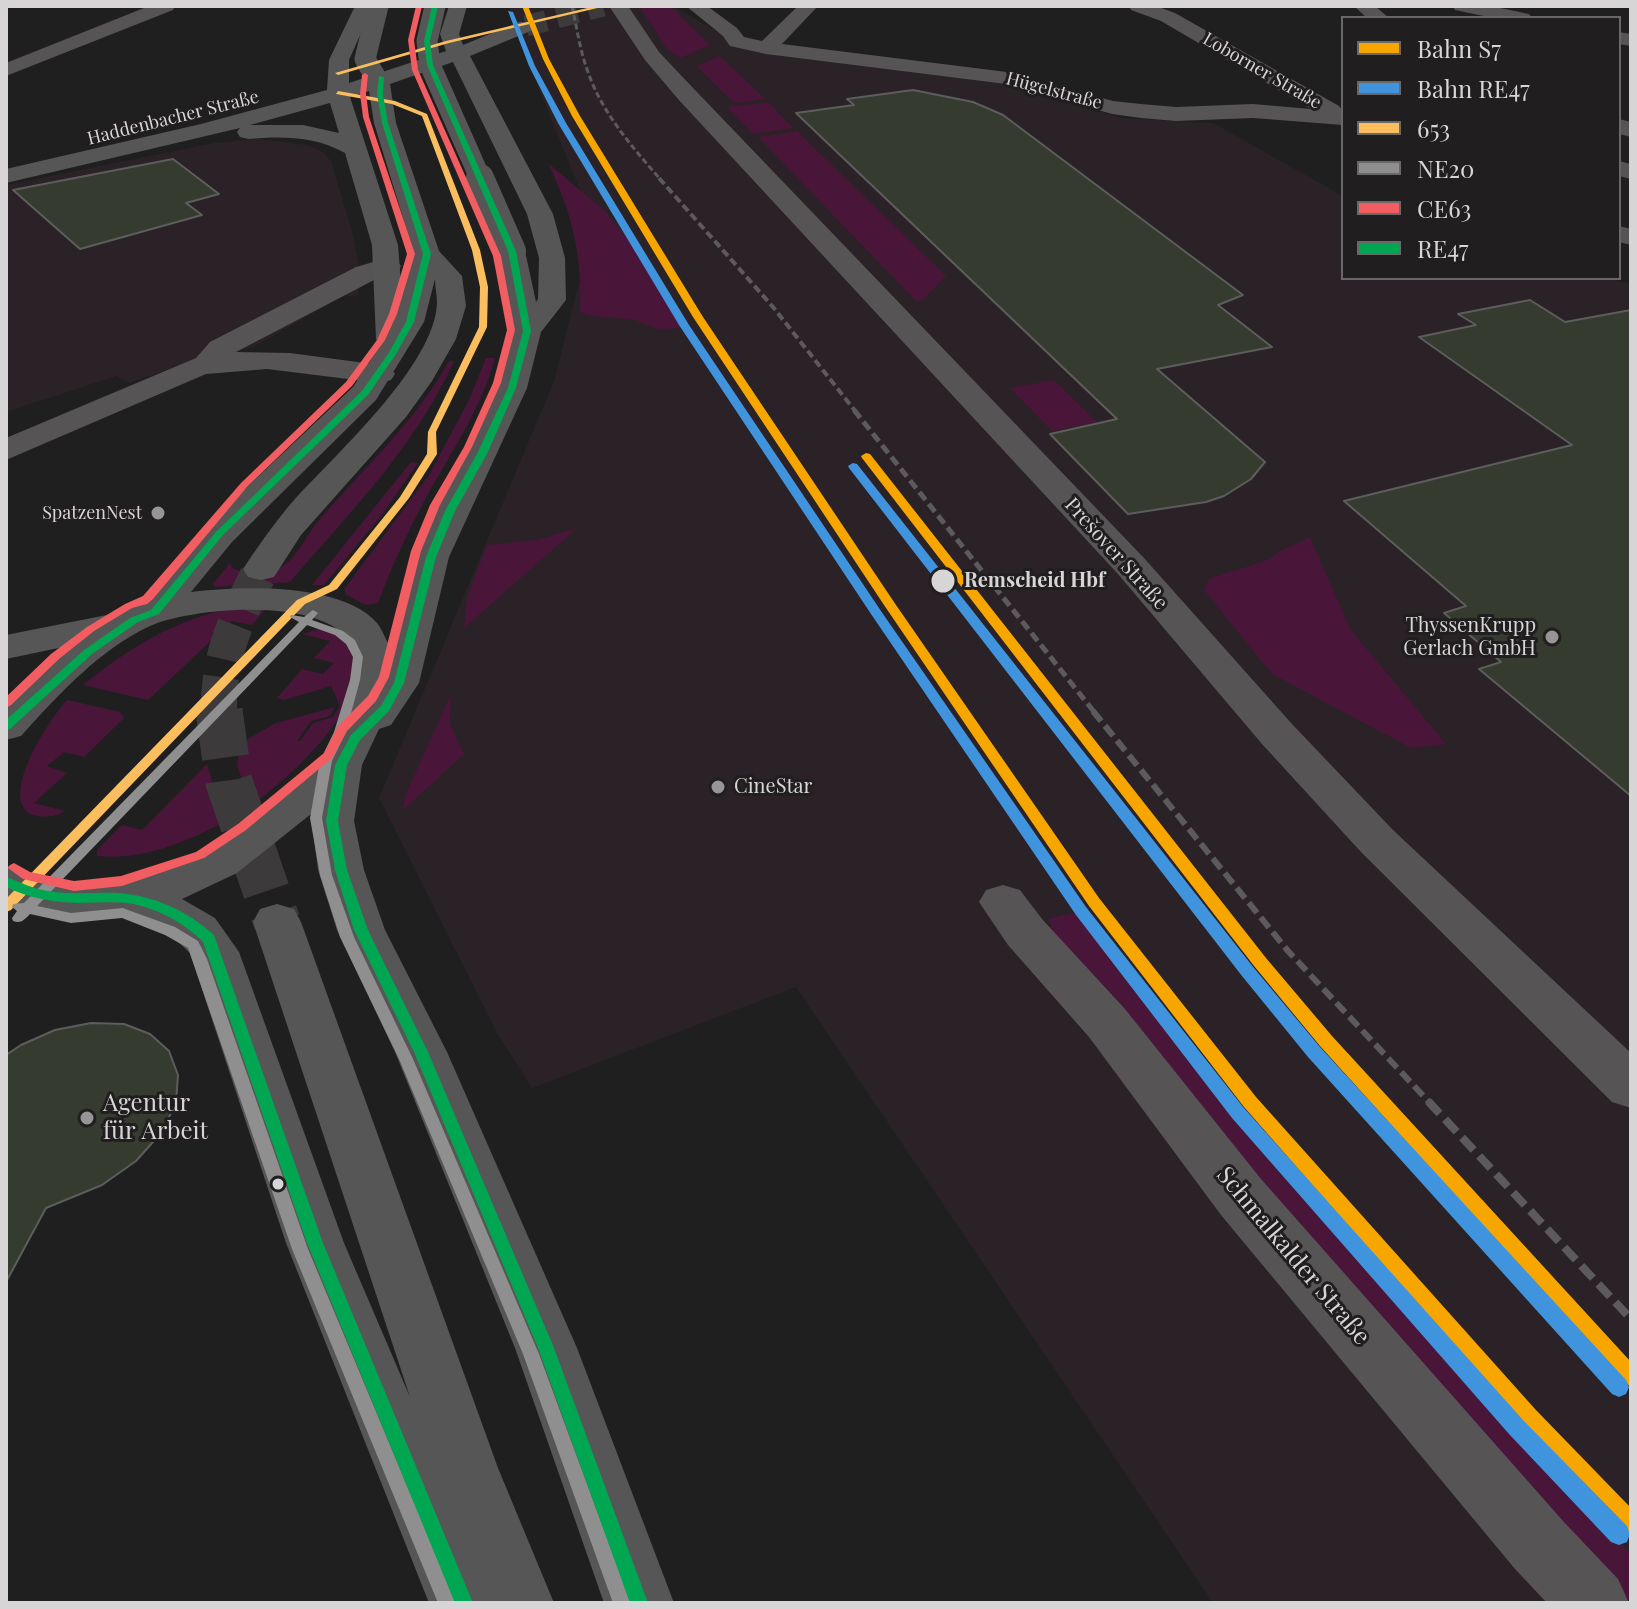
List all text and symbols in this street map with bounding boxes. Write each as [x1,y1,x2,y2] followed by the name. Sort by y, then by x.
[1341,16,1621,280] legend
[1199,28,1325,114] street label: Loborner Straße
[1417,32,1501,64] text: Bahn S7
[1004,68,1104,114] street label: Hügelstraße
[1417,72,1530,104] text: Bahn RE47
[85,86,261,150] street label: Haddenbacher Straße
[1417,112,1450,144] text: 653
[1417,152,1474,184] text: NE20
[1417,192,1471,224] text: CE63
[1417,232,1468,264] text: RE47
[1060,493,1172,615] street label: Prešover Straße
[42,502,142,524] place label: SpatzenNest
[149,504,167,522] marker: SpatzenNest
[929,567,957,595] marker: Remscheid Hbf
[964,569,1105,593] place label: Remscheid Hbf
[1403,614,1536,661] place label: ThyssenKrupp Gerlach GmbH
[1543,628,1561,646] marker: ThyssenKrupp Gerlach GmbH
[734,775,812,799] place label: CineStar
[709,778,727,796] marker: CineStar
[103,1090,208,1146] place label: Agentur für Arbeit
[78,1109,96,1127] marker: Agentur für Arbeit
[1210,1161,1376,1351] street label: Schmalkalder Straße
[270,1176,286,1192] unlabelled marker

